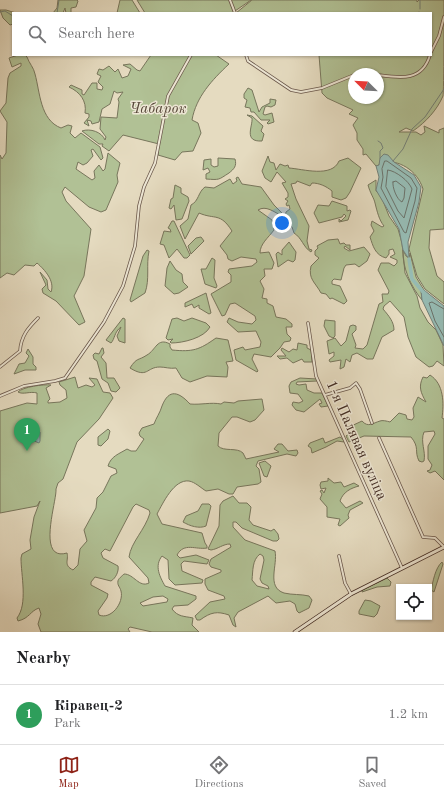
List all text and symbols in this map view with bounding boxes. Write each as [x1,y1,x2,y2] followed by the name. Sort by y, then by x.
[12,12,432,56] search box
[26,23,48,45] icon: search
[58,27,135,42] text: Search here
[348,68,384,104] north arrow
[129,101,187,117] park label: Чабарок
[272,213,292,233] your location
[323,379,389,503] street label: 1-я Палявая вуліца
[14,418,40,451] pin: 1
[396,584,432,620] map controls
[396,584,432,620] button: locate
[16,650,71,667] text: Nearby
[54,699,123,714] text: Кіравец-2
[25,708,33,721] text: 1
[389,708,428,721] text: 1.2 km
[54,717,81,730] text: Park
[58,754,80,792] tab: Map
[195,754,243,792] tab: Directions
[358,754,386,792] tab: Saved

